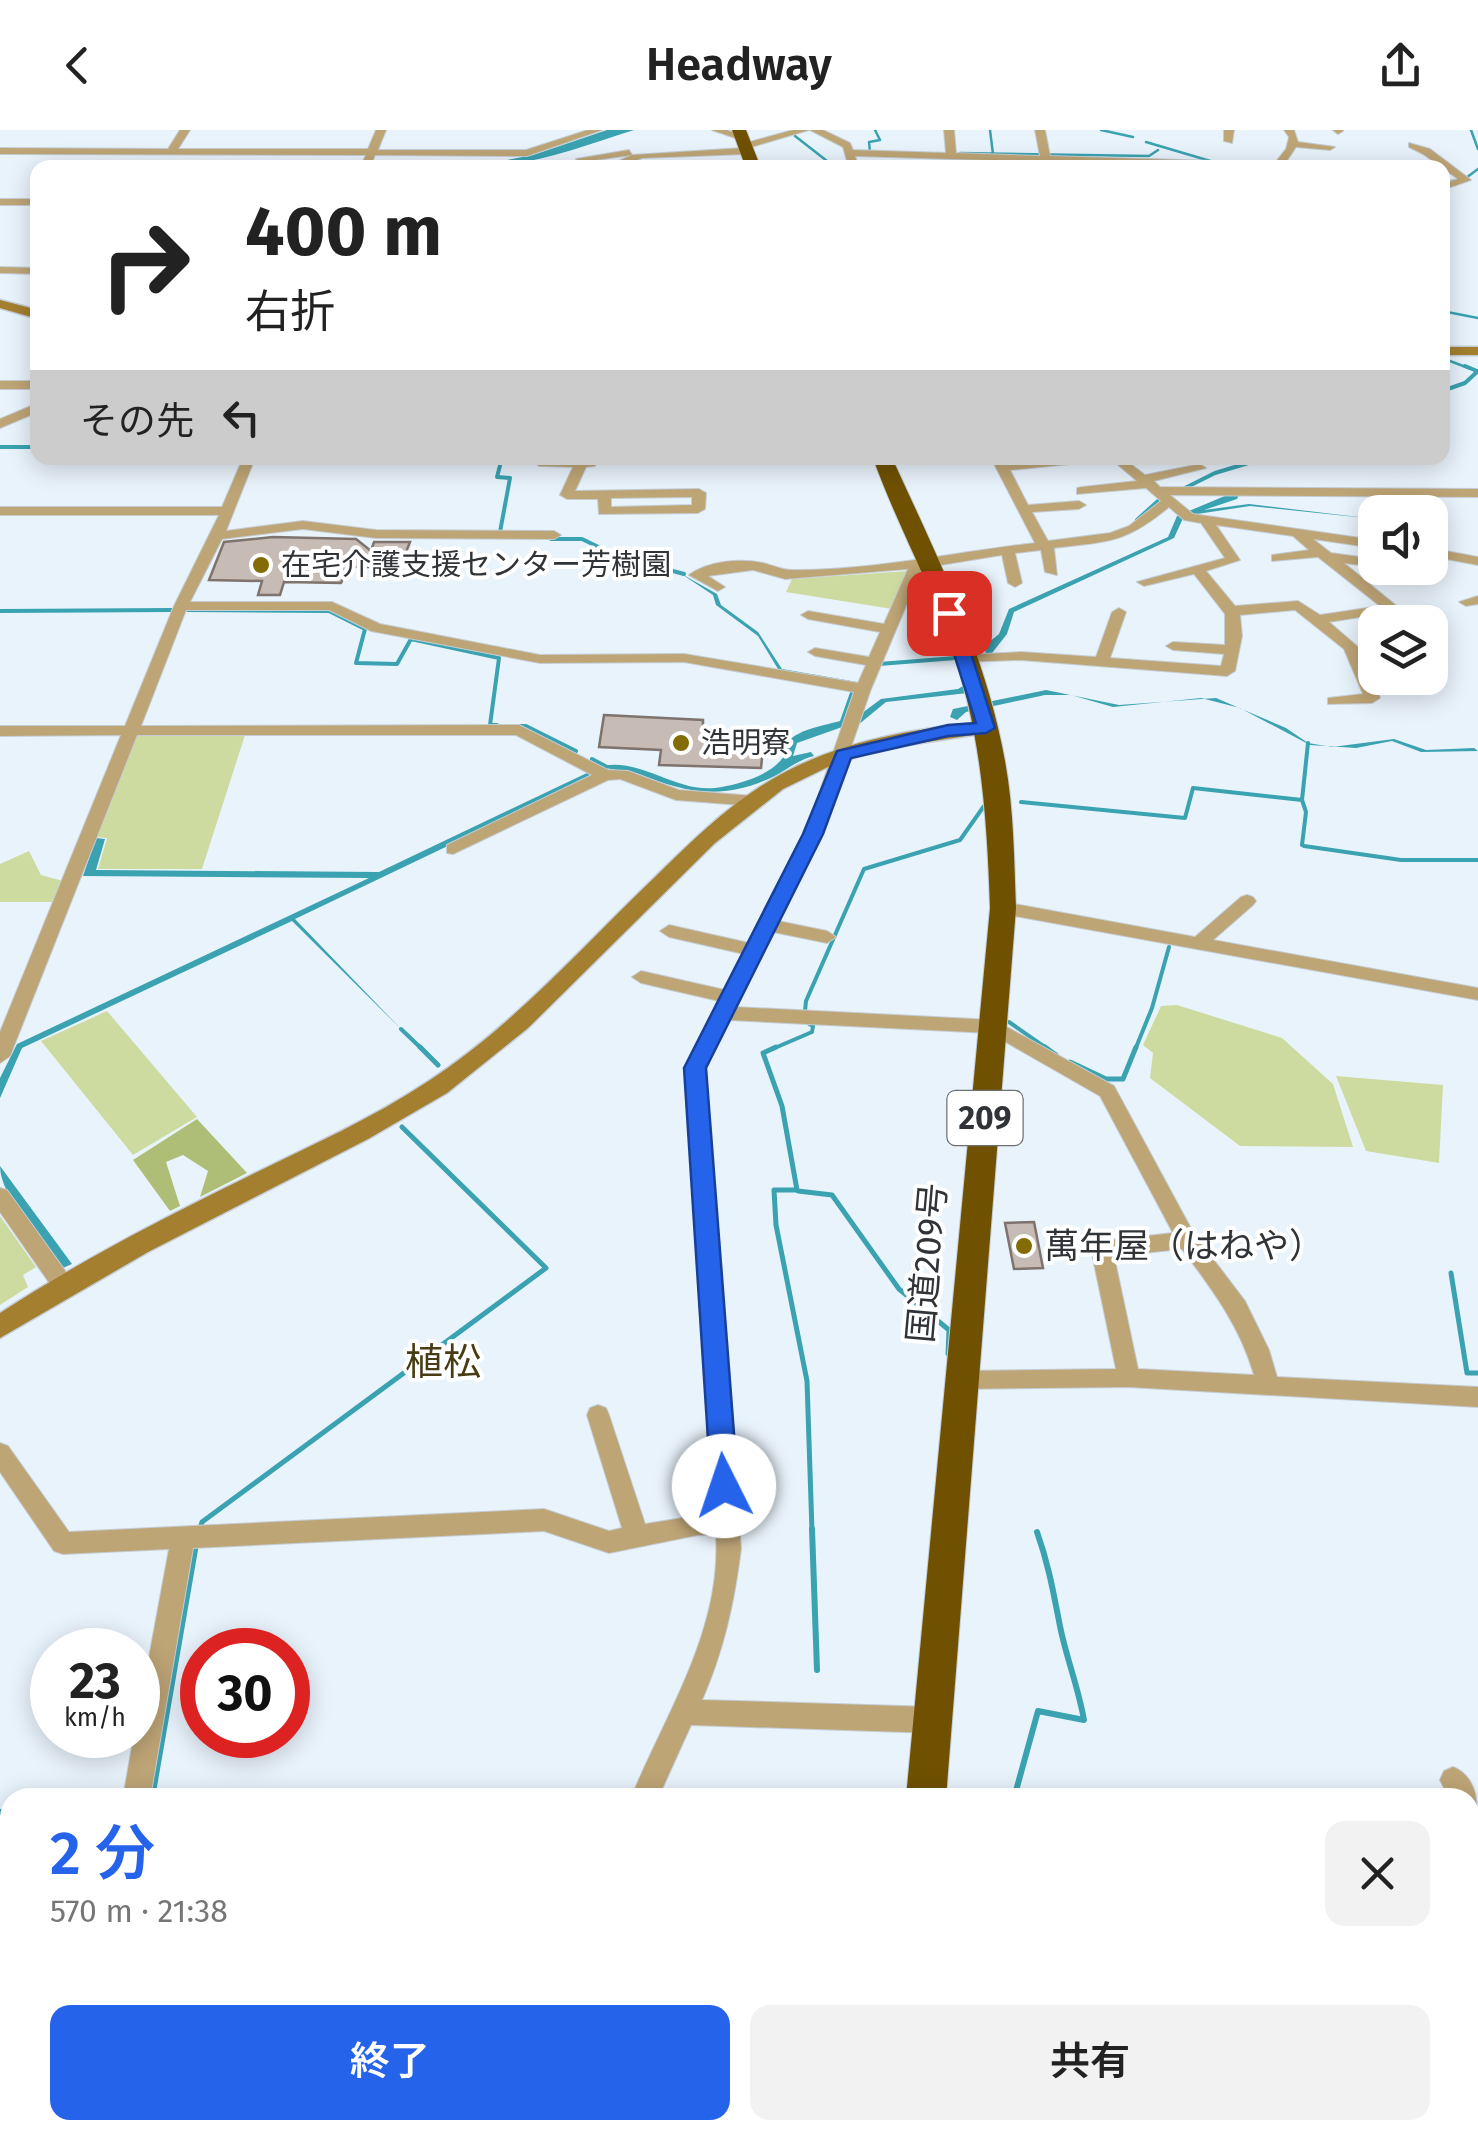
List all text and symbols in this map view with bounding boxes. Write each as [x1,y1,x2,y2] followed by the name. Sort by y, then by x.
[50,38,105,93] icon: back
[646,38,832,92] text: Headway
[1373,38,1428,93] icon: share
[245,190,442,274] text: 400 m
[80,200,210,330] icon: right
[245,285,335,339] text: 右折
[214,390,269,445] icon: left
[80,398,194,444] text: その先
[1358,495,1448,695] map controls
[1358,495,1448,585] button: sound
[281,547,671,583] place label: 在宅介護支援センター芳樹園
[250,554,272,576] marker: 在宅介護支援センター芳樹園
[907,571,992,656] pin
[922,586,977,641] icon: arrive
[1358,605,1448,695] button: layers
[701,725,791,761] place label: 浩明寮
[670,732,692,754] marker: 浩明寮
[948,1091,1022,1145] road number: 209
[899,1182,955,1344] street label: 国道209号
[1044,1225,1324,1267] place label: 萬年屋（はねや）
[1013,1235,1035,1257] marker: 萬年屋（はねや）
[405,1339,481,1385] district label: 植松
[672,1434,776,1538] position arrow
[180,1628,310,1758] speed limit sign: 30
[69,1651,121,1711] text: 23
[64,1703,126,1733] text: km/h
[50,1818,155,1890] text: 2 分
[1325,1821,1430,1926] button: close
[50,1892,228,1930] text: 570 m · 21:38
[50,2005,730,2120] button: 終了
[750,2005,1430,2120] button: 共有

